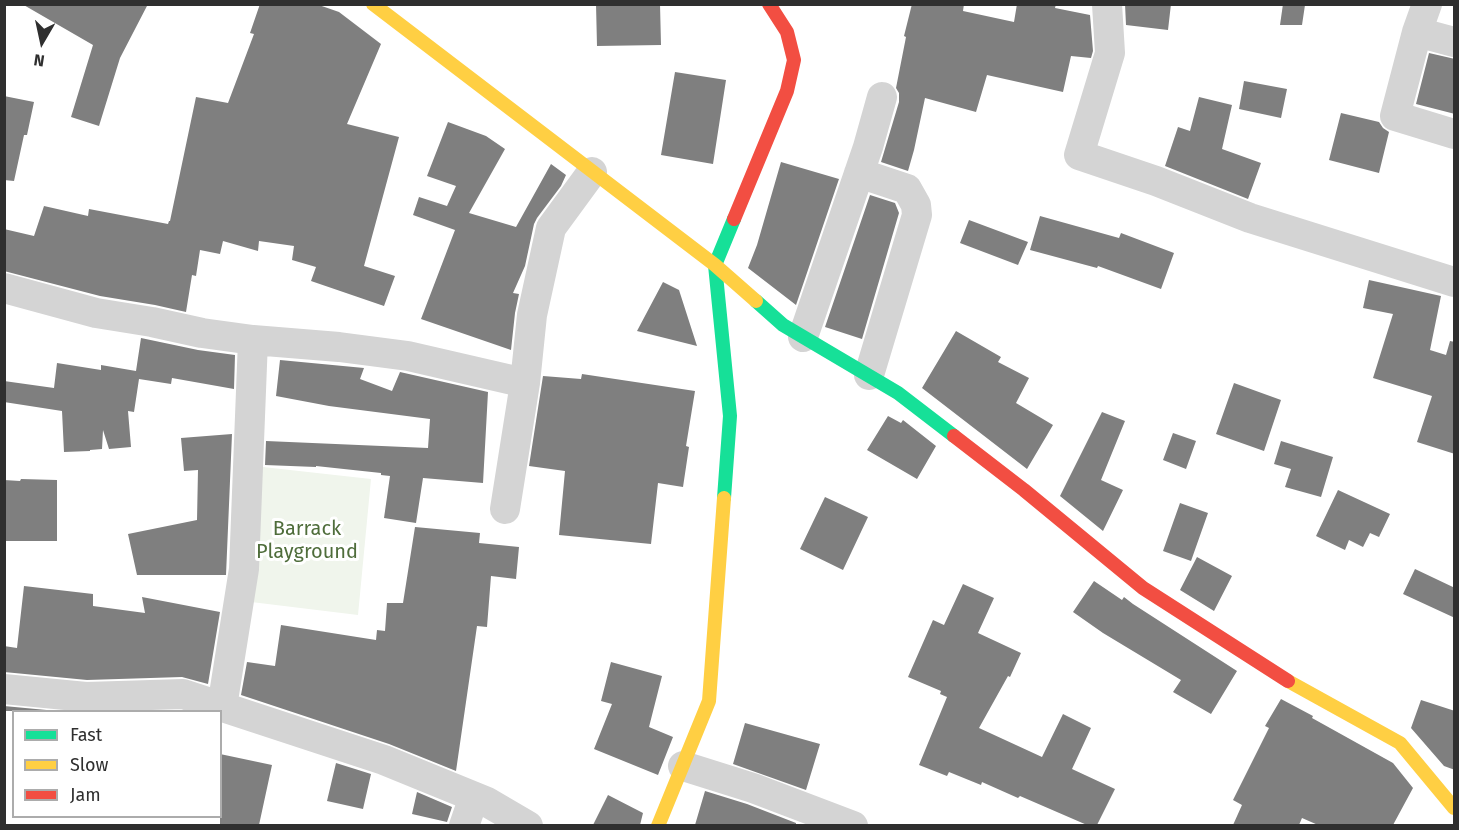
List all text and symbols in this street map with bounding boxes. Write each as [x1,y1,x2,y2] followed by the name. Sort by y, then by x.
[12,12,72,72] north arrow
[32,50,46,70] text: N
[256,517,358,564] park label: Barrack Playground
[12,710,222,818] legend
[70,724,102,746] text: Fast
[70,754,108,776] text: Slow
[70,784,101,806] text: Jam

